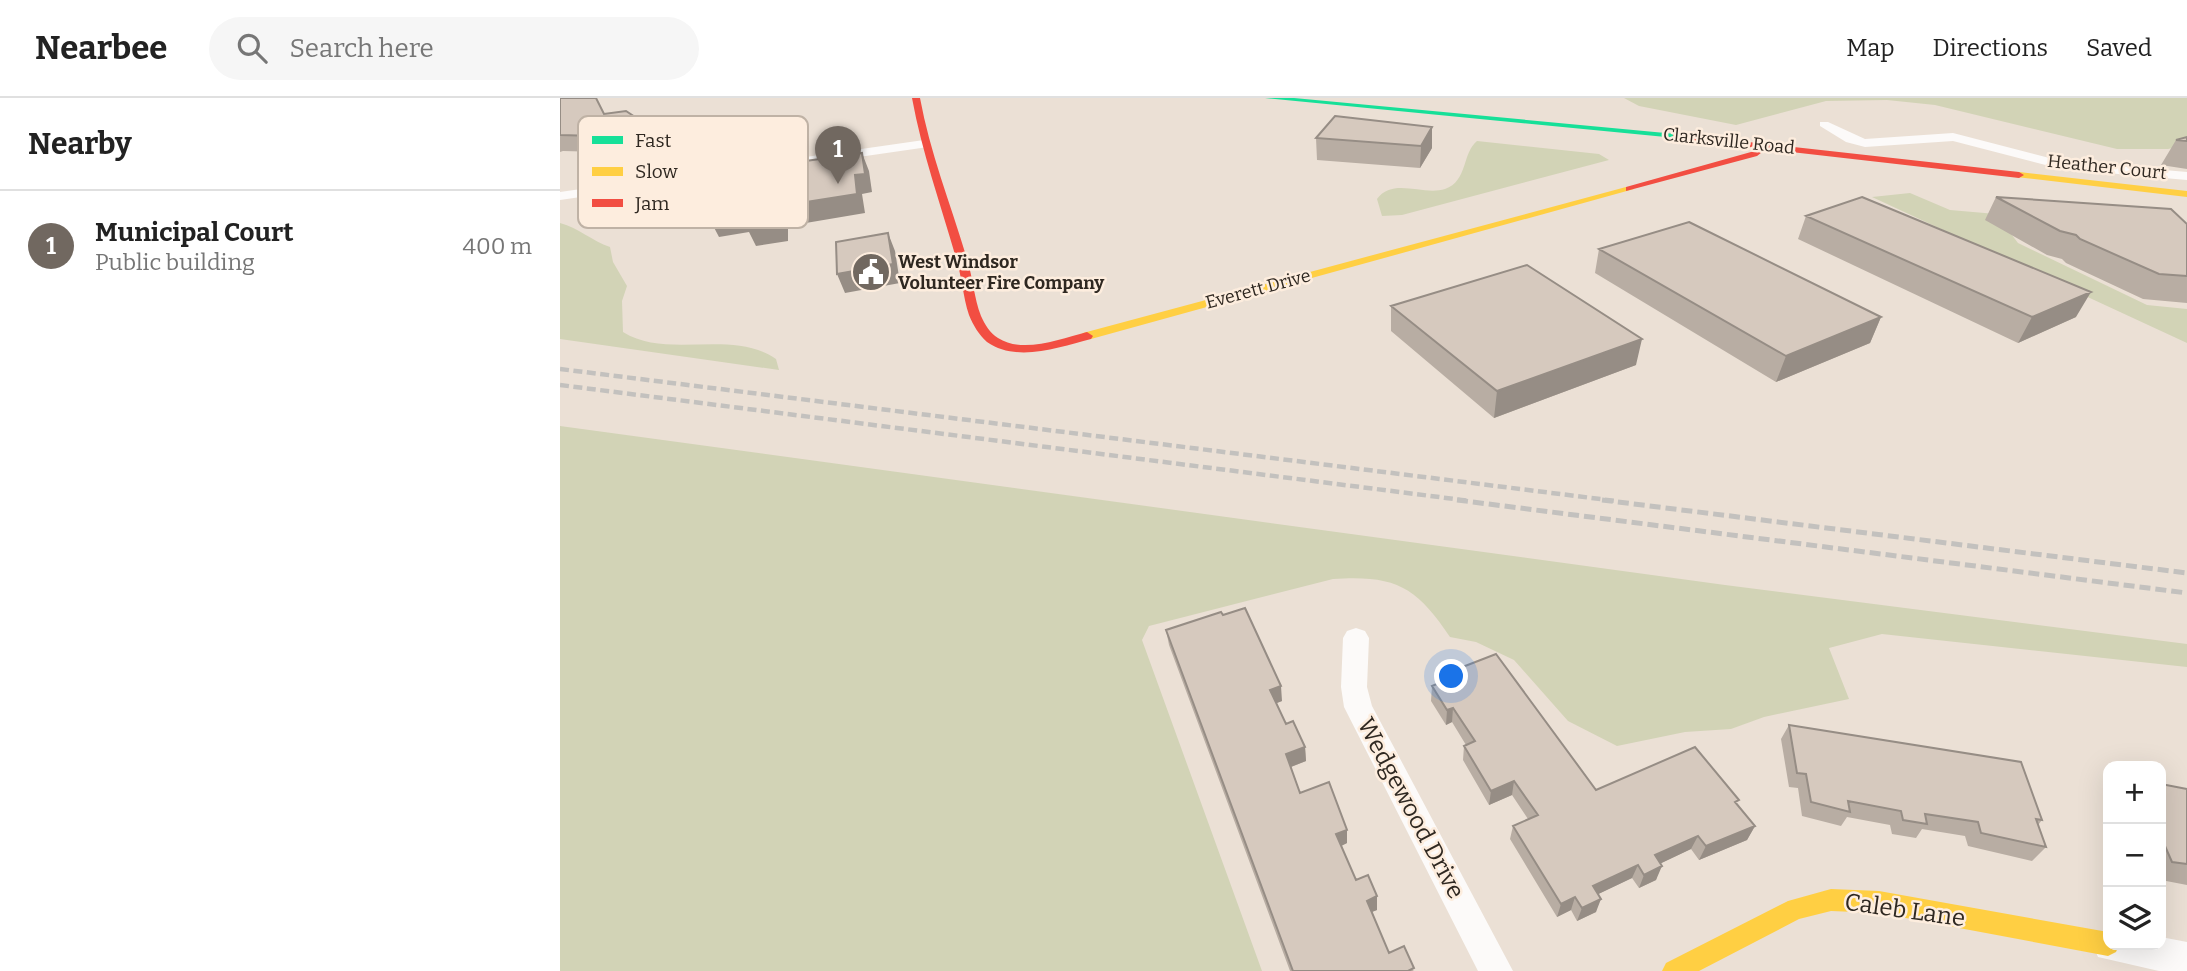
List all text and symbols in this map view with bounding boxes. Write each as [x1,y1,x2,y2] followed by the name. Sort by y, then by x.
[209,17,699,80] search box
[35,28,167,68] text: Nearbee
[233,29,271,67] icon: search
[289,33,434,64] text: Search here
[1846,34,1895,62] text: Map
[1933,34,2048,62] text: Directions
[2086,34,2152,62] text: Saved
[578,116,808,228] legend
[1662,123,1796,159] street label: Clarksville Road
[28,126,132,162] text: Nearby
[815,126,861,184] pin: 1
[635,129,672,152] text: Fast
[2046,150,2168,184] street label: Heather Court
[635,160,678,183] text: Slow
[634,192,669,215] text: Jam
[95,217,293,248] text: Municipal Court
[46,232,56,260] text: 1
[463,232,532,260] text: 400 m
[95,248,255,276] text: Public building
[850,251,892,293] public building icon: West Windsor Volunteer Fire Company
[898,251,1105,294] place label: West Windsor Volunteer Fire Company
[1203,264,1313,314] street label: Everett Drive
[1434,659,1468,693] your location
[1352,713,1470,903] street label: Wedgewood Drive
[2103,761,2166,950] map controls
[2103,761,2166,824] button: +
[2103,824,2166,887] button: −
[2103,887,2166,950] button: layers
[1843,888,1967,932] street label: Caleb Lane

